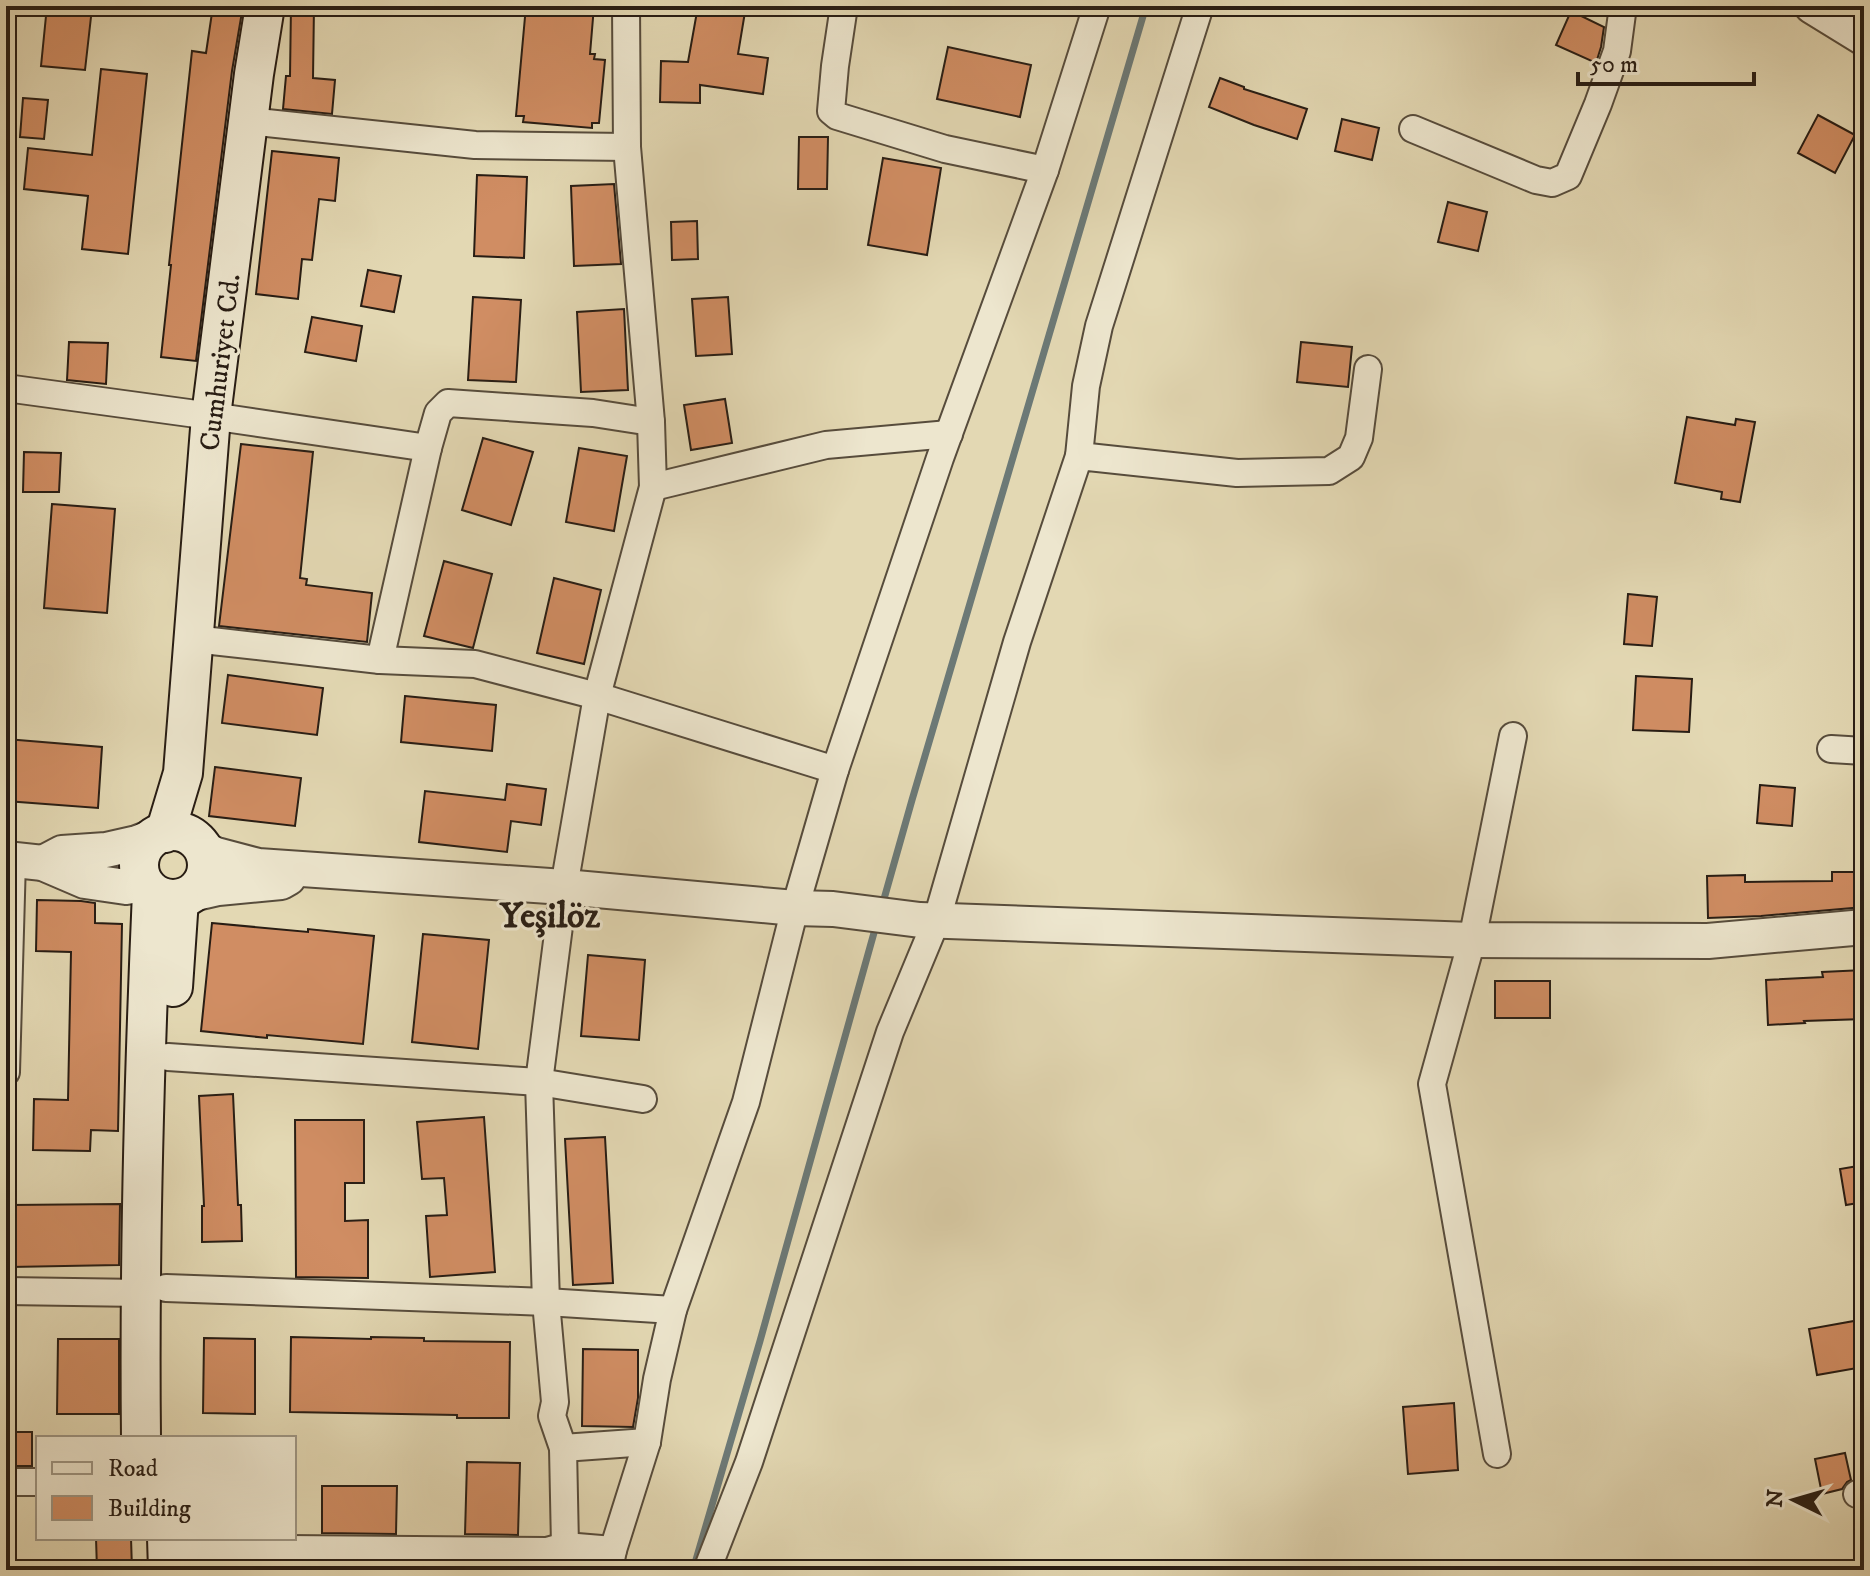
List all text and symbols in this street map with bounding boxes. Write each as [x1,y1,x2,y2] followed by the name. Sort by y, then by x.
[1578,36,1754,86] scale bar
[1590,50,1638,80] text: 50 m
[192,272,249,453] street label: Cumhuriyet Cd.
[499,894,601,939] district label: Yeşilöz
[36,1436,296,1540] legend
[108,1454,158,1484] text: Road
[1754,1460,1834,1540] north arrow
[1761,1488,1790,1509] text: N
[108,1494,191,1524] text: Building

